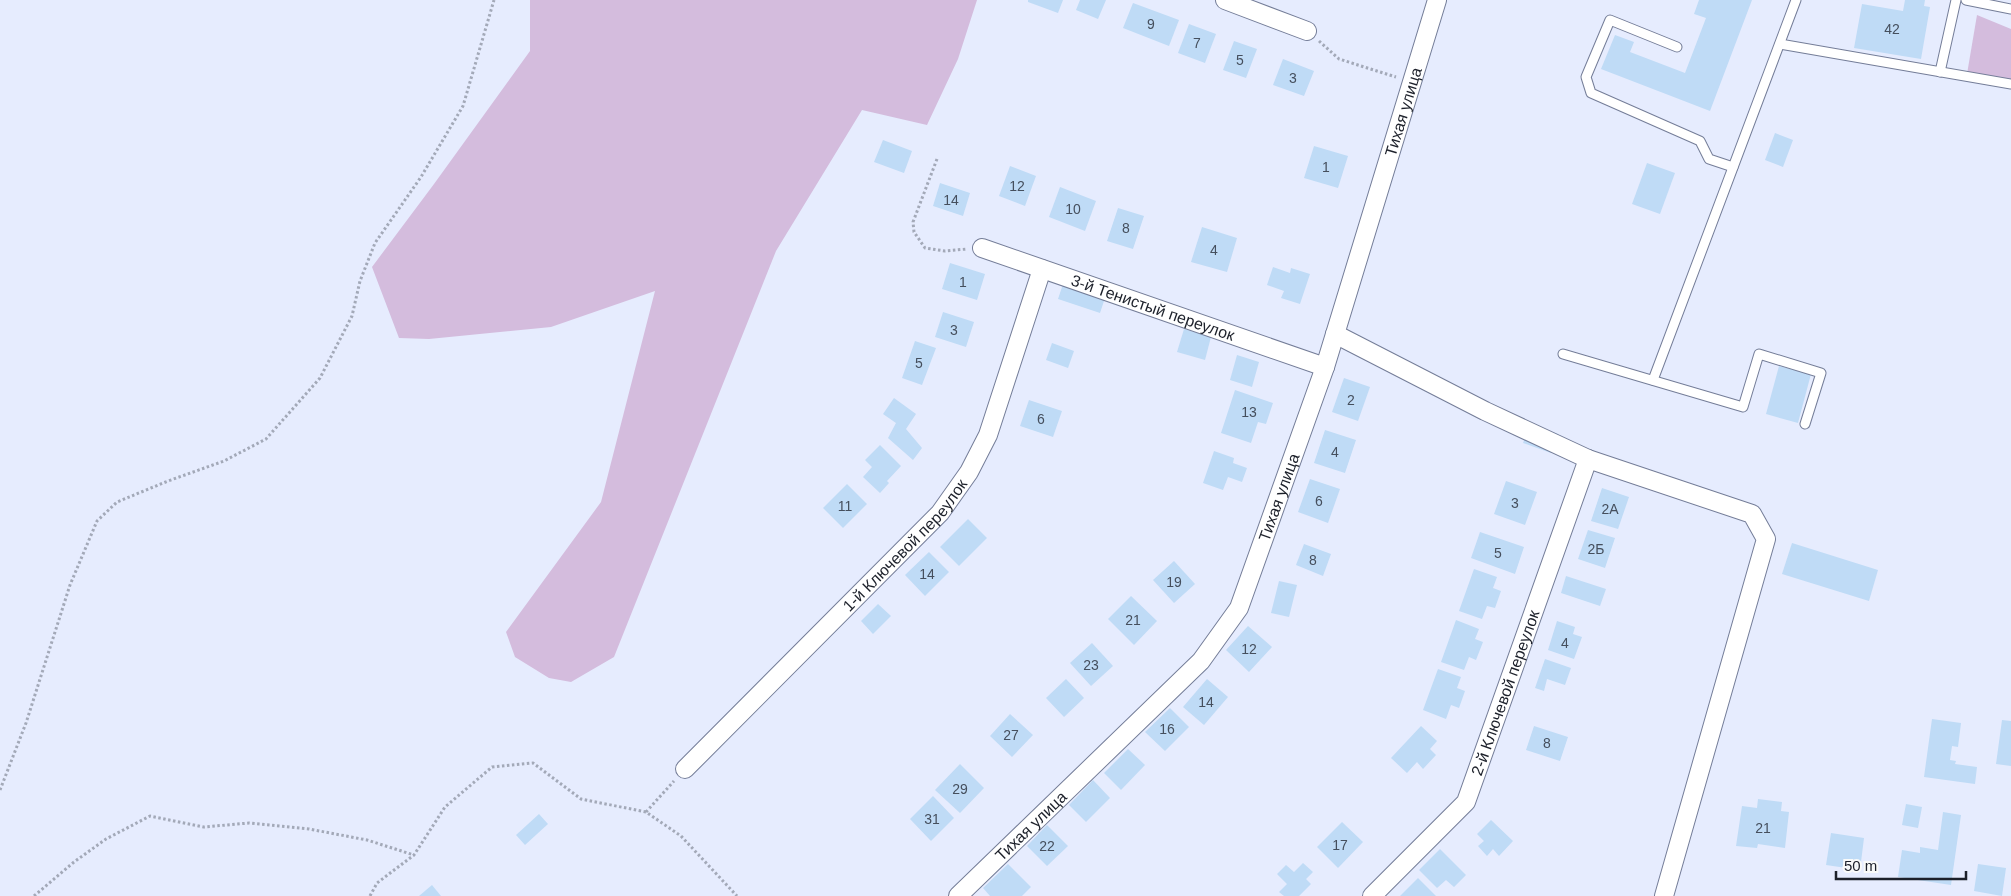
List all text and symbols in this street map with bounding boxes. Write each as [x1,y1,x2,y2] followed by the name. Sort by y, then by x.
[1147,16,1155,32] house number: 9
[1884,21,1900,37] house number: 42
[1193,35,1201,51] house number: 7
[1236,52,1244,68] house number: 5
[1382,65,1425,158] street label: Тихая улица
[1289,70,1297,86] house number: 3
[1322,159,1330,175] house number: 1
[1009,178,1025,194] house number: 12
[943,192,959,208] house number: 14
[1065,201,1081,217] house number: 10
[1122,220,1130,236] house number: 8
[1210,242,1218,258] house number: 4
[1069,272,1238,344] street label: 3-й Тенистый переулок
[959,274,967,290] house number: 1
[950,322,958,338] house number: 3
[915,355,923,371] house number: 5
[1347,392,1355,408] house number: 2
[1241,404,1257,420] house number: 13
[1037,411,1045,427] house number: 6
[1331,444,1339,460] house number: 4
[1256,451,1303,543] street label: Тихая улица
[839,475,971,615] street label: 1-й Ключевой переулок
[1315,493,1323,509] house number: 6
[1511,495,1519,511] house number: 3
[838,498,852,514] house number: 11
[1601,501,1619,517] house number: 2А
[1588,541,1604,557] house number: 2Б
[1494,545,1502,561] house number: 5
[1309,552,1317,568] house number: 8
[919,566,935,582] house number: 14
[1166,574,1182,590] house number: 19
[1468,607,1543,778] street label: 2-й Ключевой переулок
[1125,612,1141,628] house number: 21
[1561,635,1569,651] house number: 4
[1241,641,1257,657] house number: 12
[1083,657,1099,673] house number: 23
[1198,694,1214,710] house number: 14
[1159,721,1175,737] house number: 16
[1003,727,1019,743] house number: 27
[1543,735,1551,751] house number: 8
[952,781,968,797] house number: 29
[992,788,1070,864] street label: Тихая улица
[924,811,940,827] house number: 31
[1755,820,1771,836] house number: 21
[1332,837,1348,853] house number: 17
[1039,838,1055,854] house number: 22
[1836,848,1966,880] scale bar
[1844,857,1877,874] text: 50 m

